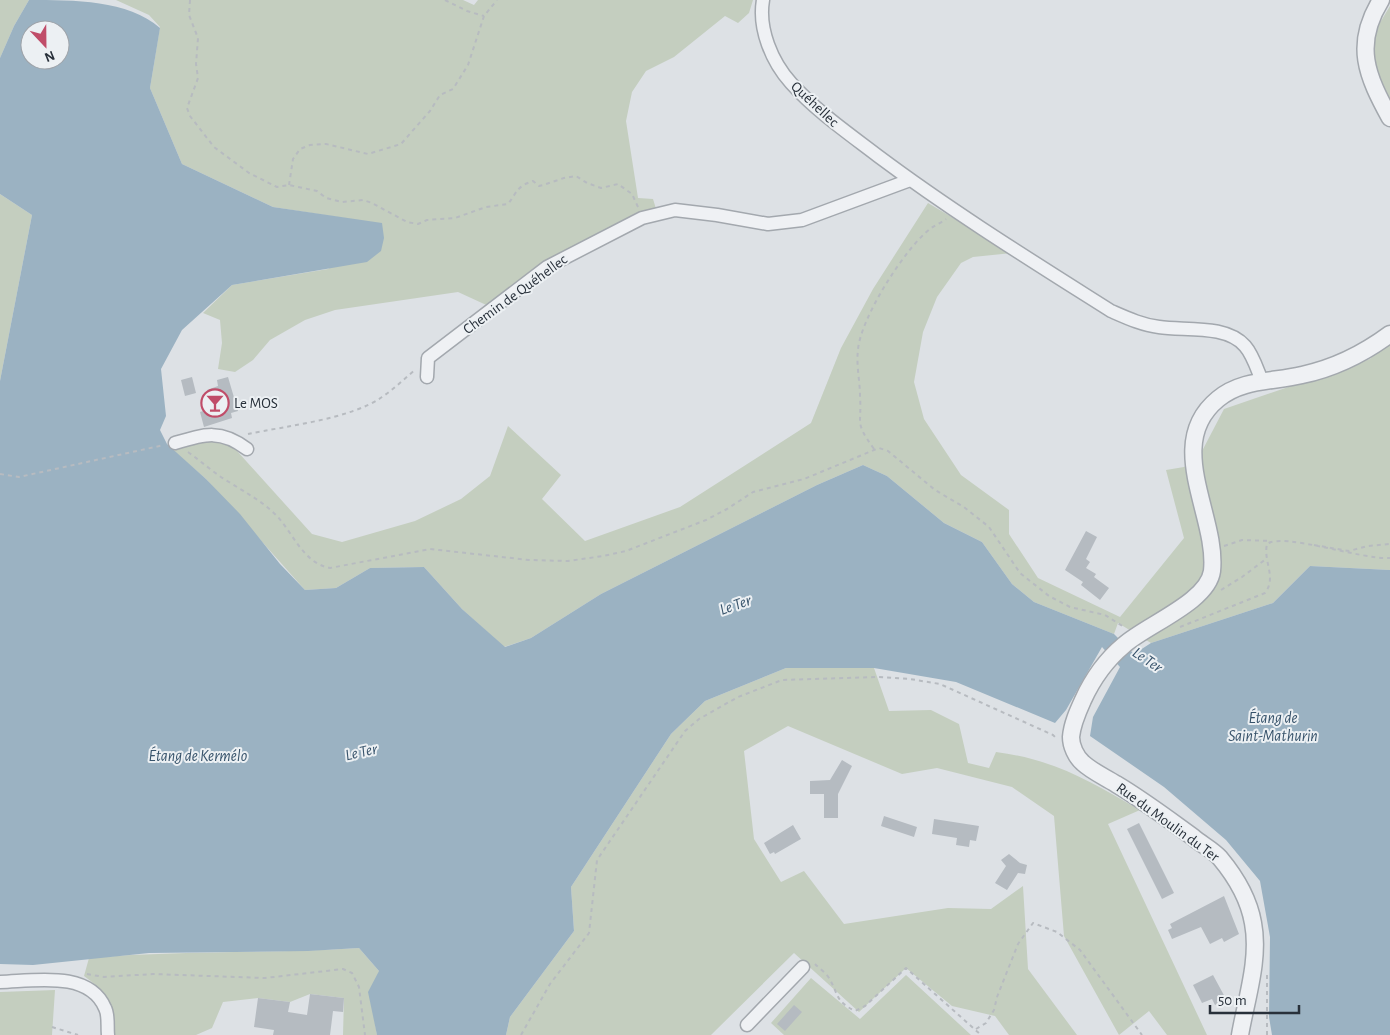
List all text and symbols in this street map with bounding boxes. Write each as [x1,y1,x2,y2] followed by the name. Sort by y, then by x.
[20,20,70,70] north arrow
[42,48,57,64] text: N
[788,79,841,130] street label: Quéhellec
[461,252,570,337] street label: Chemin de Quéhellec
[200,388,230,418] bar icon: Le MOS
[234,396,278,411] place label: Le MOS
[717,592,754,618] water label: Le Ter
[1130,644,1166,676] water label: Le Ter
[1228,708,1318,744] water label: Étang de Saint-Mathurin
[344,740,380,763] water label: Le Ter
[149,746,248,764] water label: Étang de Kermélo
[1114,780,1222,865] street label: Rue du Moulin du Ter
[1210,982,1299,1014] scale bar
[1218,993,1247,1008] text: 50 m

